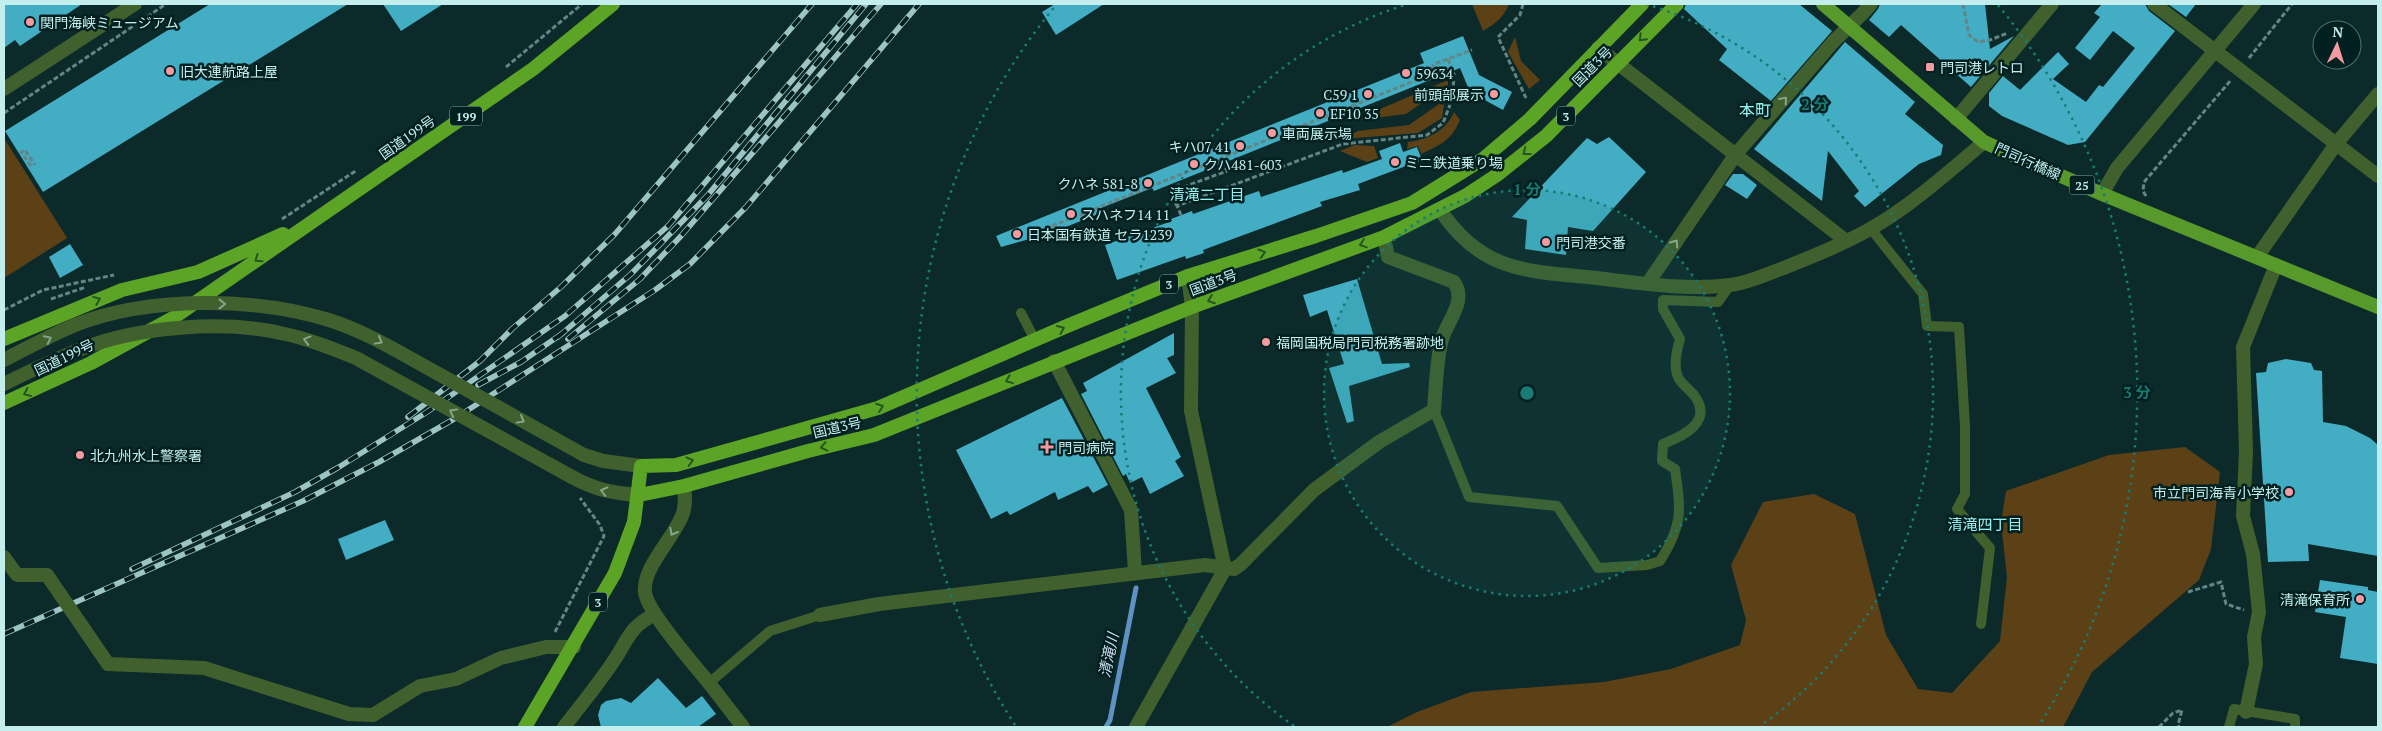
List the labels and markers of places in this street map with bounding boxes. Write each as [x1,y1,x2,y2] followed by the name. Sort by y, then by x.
[40,13,179,32] place label: 関門海峡ミュージアム
[24,16,36,28] marker: 関門海峡ミュージアム
[1940,58,2024,77] place label: 門司港レトロ
[1924,61,1936,73] marker: 門司港レトロ
[180,62,278,81] place label: 旧大連航路上屋
[1416,64,1454,83] place label: 59634
[164,65,176,77] marker: 旧大連航路上屋
[1400,67,1412,79] marker: 59634
[1323,85,1358,104] place label: C59 1
[1414,85,1484,104] place label: 前頭部展示
[1362,88,1374,100] marker: C59 1
[1488,88,1500,100] marker: 前頭部展示
[1330,104,1379,123] place label: EF10 35
[1314,107,1326,119] marker: EF10 35
[1282,124,1352,143] place label: 車両展示場
[1266,127,1278,139] marker: 車両展示場
[1169,137,1230,156] place label: キハ07 41
[1234,140,1246,152] marker: キハ07 41
[1405,153,1503,172] place label: ミニ鉄道乗り場
[1204,155,1282,174] place label: クハ481-603
[1389,156,1401,168] marker: ミニ鉄道乗り場
[1188,158,1200,170] marker: クハ481-603
[1058,174,1138,193] place label: クハネ 581-8
[1142,177,1154,189] marker: クハネ 581-8
[1081,205,1170,224] place label: スハネフ14 11
[1065,208,1077,220] marker: スハネフ14 11
[1027,225,1172,244] place label: 日本国有鉄道 セラ1239
[1011,228,1023,240] marker: 日本国有鉄道 セラ1239
[1556,233,1626,252] place label: 門司港交番
[1540,236,1552,248] marker: 門司港交番
[1276,333,1444,352] place label: 福岡国税局門司税務署跡地
[1260,336,1272,348] marker: 福岡国税局門司税務署跡地
[1518,384,1536,402] centre of rings
[1058,438,1114,457] place label: 門司病院
[1040,440,1054,454] marker: 門司病院
[90,446,202,465] place label: 北九州水上警察署
[74,449,86,461] marker: 北九州水上警察署
[2153,483,2279,502] place label: 市立門司海青小学校
[2283,486,2295,498] marker: 市立門司海青小学校
[2280,590,2350,609] place label: 清滝保育所
[2354,593,2366,605] marker: 清滝保育所

